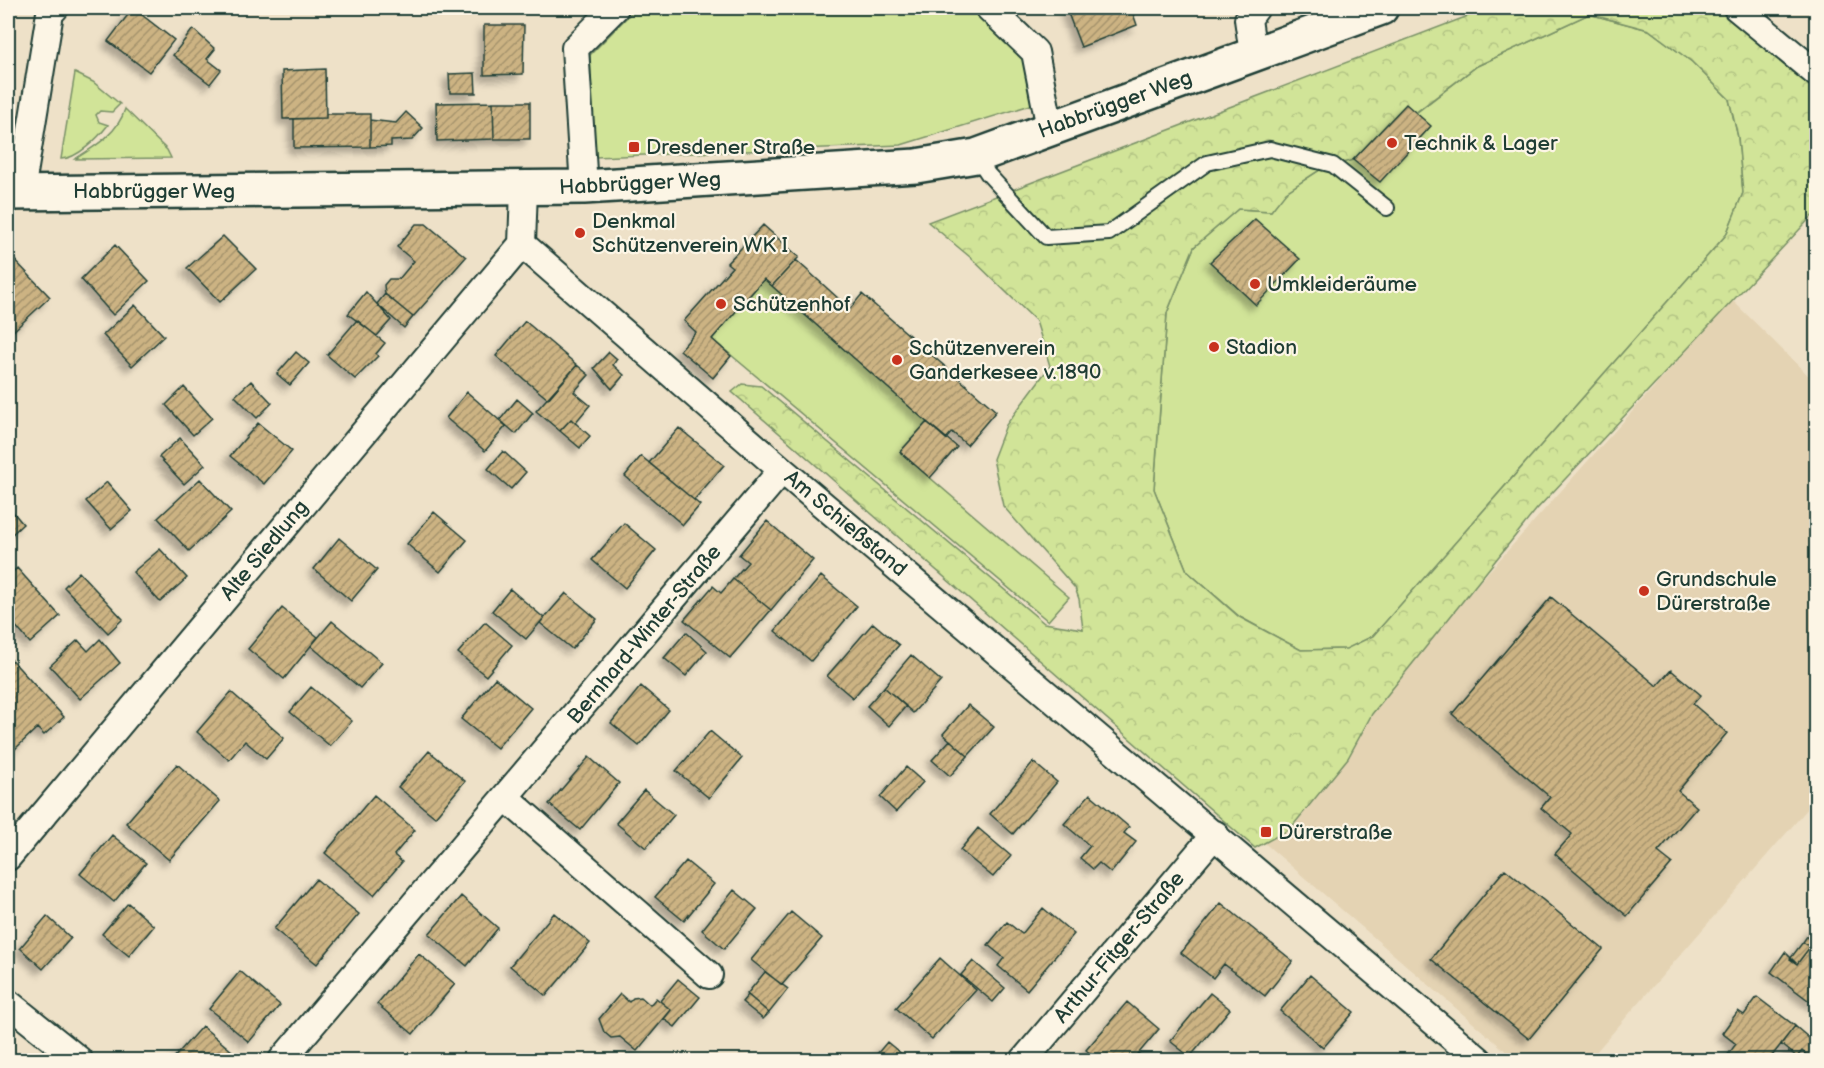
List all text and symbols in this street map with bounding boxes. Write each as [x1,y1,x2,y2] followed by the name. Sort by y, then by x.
[1035,65,1196,144] street label: Habbrügger Weg
[1404,131,1558,156] place label: Technik & Lager
[646,135,815,160] place label: Dresdener Straße
[1385,136,1399,150] marker: Technik & Lager
[627,140,641,154] marker: Dresdener Straße
[558,167,722,200] street label: Habbrügger Weg
[73,179,235,204] street label: Habbrügger Weg
[592,209,788,258] place label: Denkmal Schützenverein WK I
[573,226,587,240] marker: Denkmal Schützenverein WK I
[1267,272,1417,297] place label: Umkleideräume
[1248,277,1262,291] marker: Umkleideräume
[733,292,851,317] place label: Schützenhof
[714,297,728,311] marker: Schützenhof
[1226,335,1297,360] place label: Stadion
[909,336,1101,385] place label: Schützenverein Ganderkesee v.1890
[1207,340,1221,354] marker: Stadion
[890,353,904,367] marker: Schützenverein Ganderkesee v.1890
[779,465,912,582] street label: Am Schießstand
[215,495,314,606] street label: Alte Siedlung
[562,540,727,729] street label: Bernhard-Winter-Straße
[1656,567,1777,616] place label: Grundschule Dürerstraße
[1637,584,1651,598] marker: Grundschule Dürerstraße
[1278,820,1392,845] place label: Dürerstraße
[1259,825,1273,839] marker: Dürerstraße
[1049,867,1190,1028] street label: Arthur-Fitger-Straße

